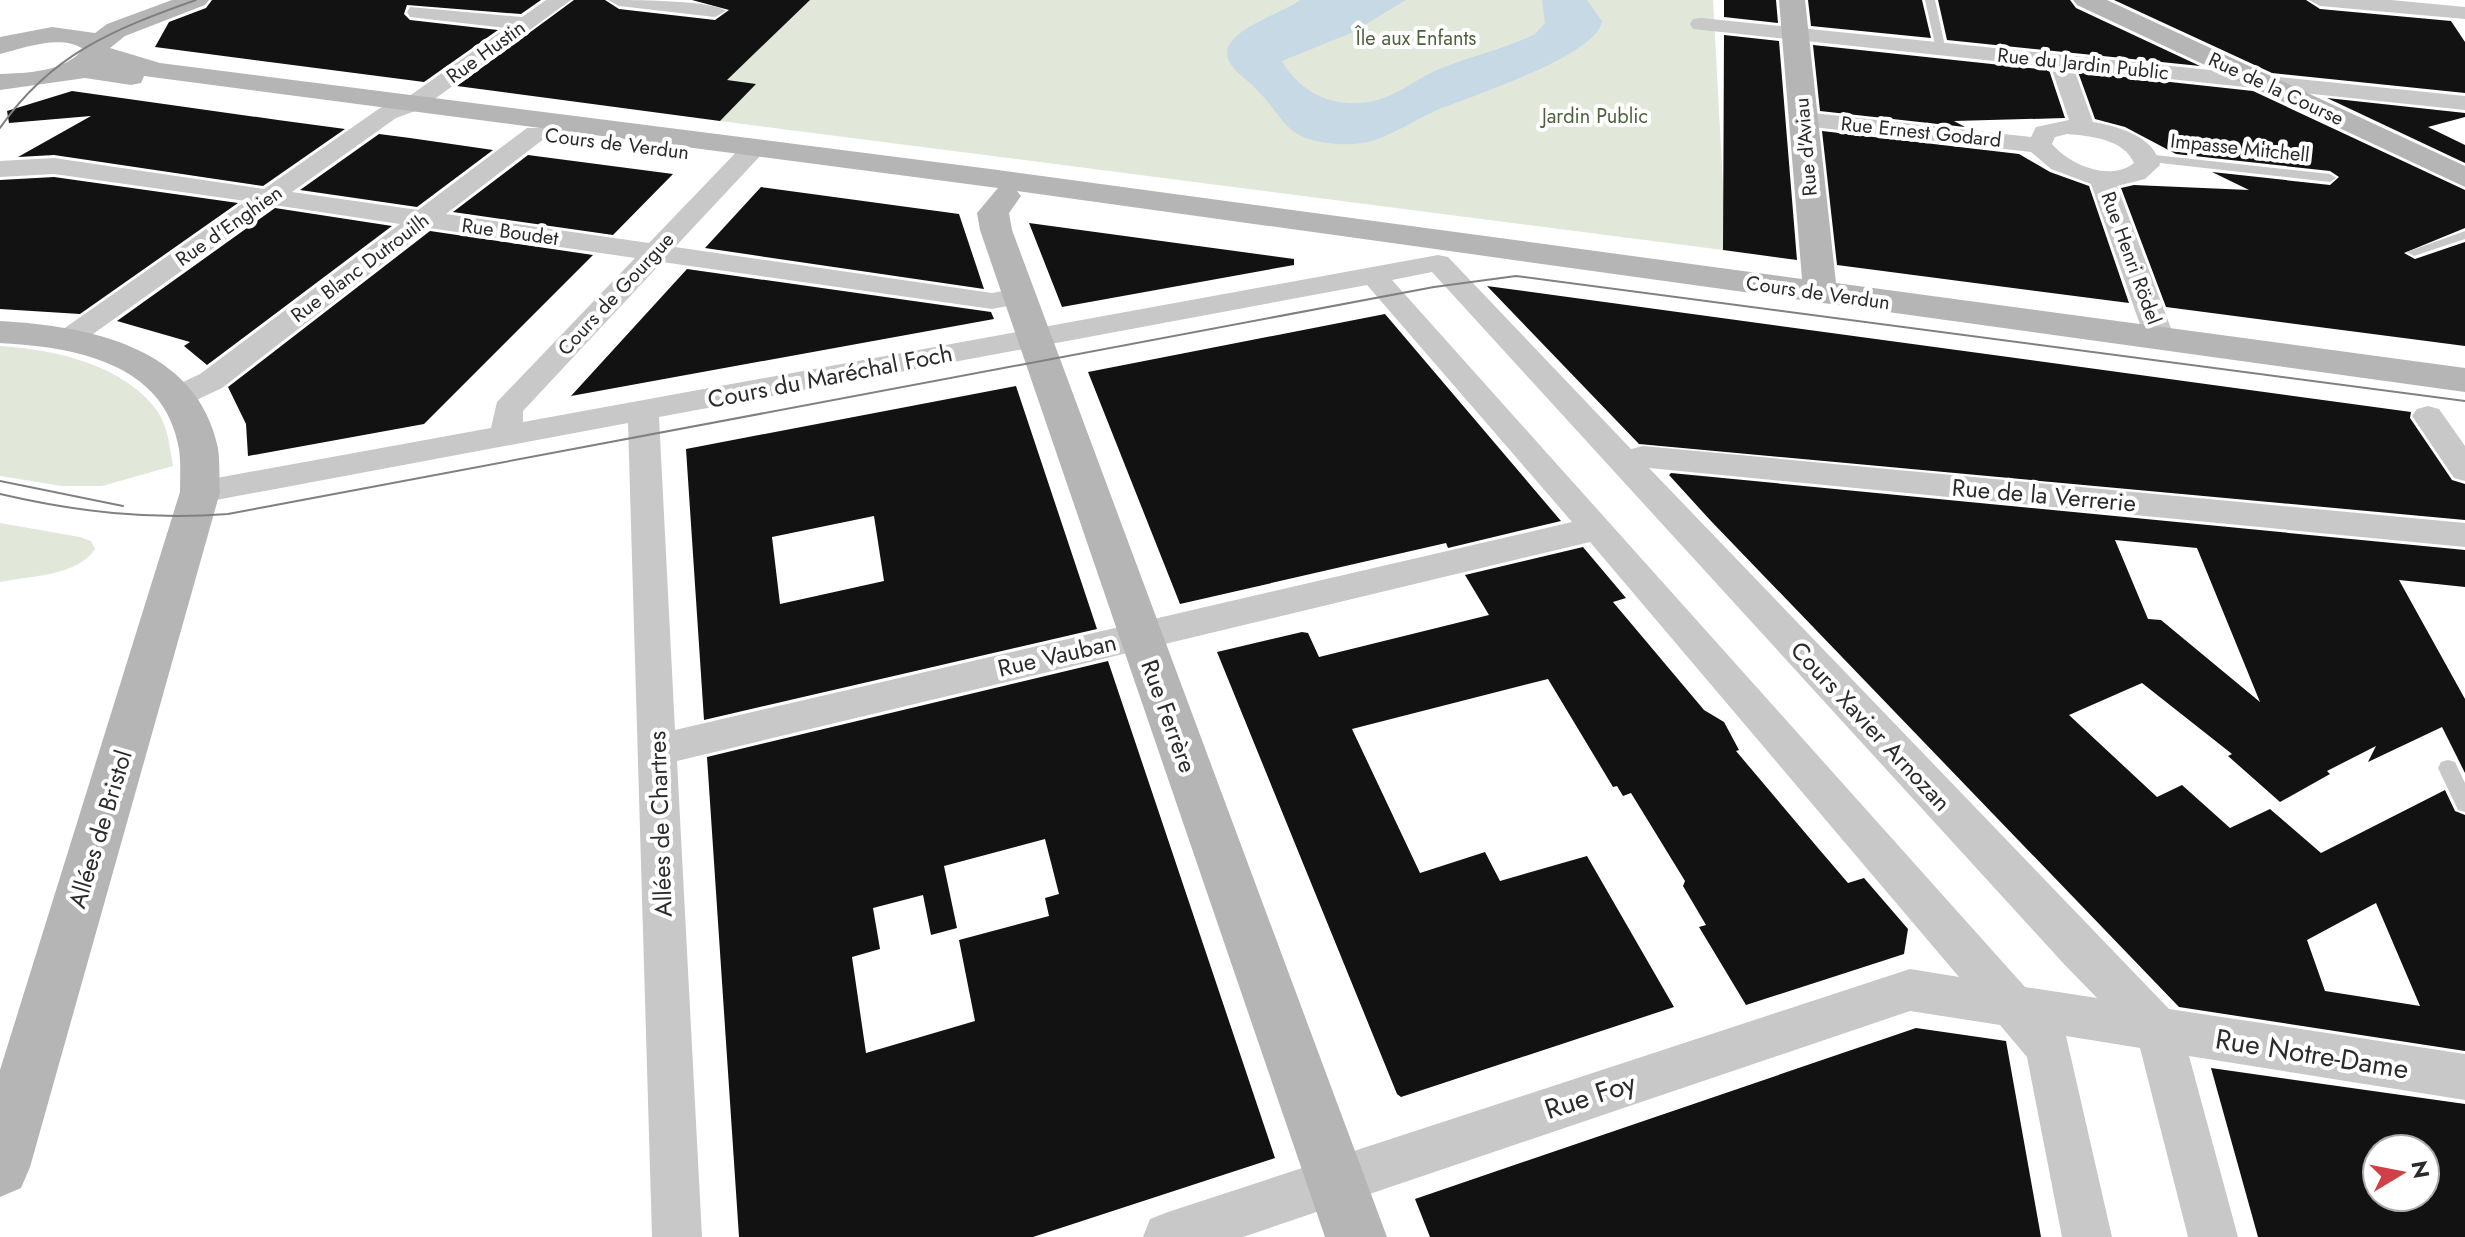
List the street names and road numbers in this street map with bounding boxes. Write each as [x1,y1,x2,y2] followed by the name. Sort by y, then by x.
[441,13,531,91] street label: Rue Hustin
[1996,41,2170,87] street label: Rue du Jardin Public
[2204,45,2348,133] street label: Rue de la Course
[1787,97,1825,197] street label: Rue d'Aviau
[1839,109,2003,155] street label: Rue Ernest Godard
[543,121,691,167] street label: Cours de Verdun
[2169,126,2311,170] street label: Impasse Mitchell
[170,178,288,274] street label: Rue d'Enghien
[2094,187,2168,329] street label: Rue Henri Rödel
[285,206,435,330] street label: Rue Blanc Dutrouilh
[460,211,560,253] street label: Rue Boudet
[551,226,681,362] street label: Cours de Gourgue
[1744,269,1892,317] street label: Cours de Verdun
[705,335,955,417] street label: Cours du Maréchal Foch
[1950,470,2138,520] street label: Rue de la Verrerie
[994,624,1120,686] street label: Rue Vauban
[1783,633,1959,819] street label: Cours Xavier Arnozan
[1132,655,1206,777] street label: Rue Ferrère
[639,730,681,918] street label: Allées de Chartres
[59,746,141,912] street label: Allées de Bristol
[2212,1018,2412,1090] street label: Rue Notre-Dame
[1539,1062,1641,1130] street label: Rue Foy

